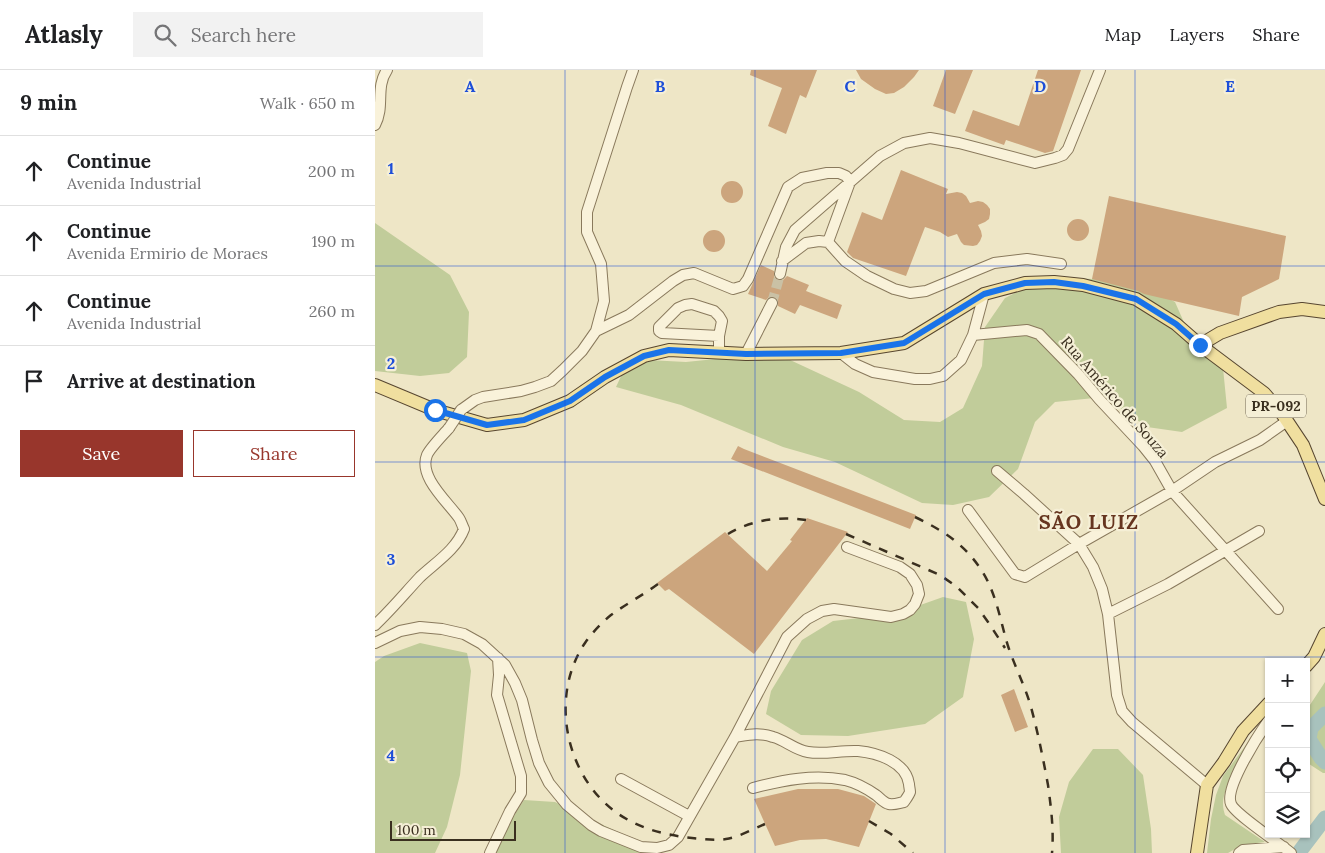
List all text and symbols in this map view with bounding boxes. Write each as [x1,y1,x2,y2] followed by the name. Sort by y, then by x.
[133,12,483,57] search box
[25,19,103,50] text: Atlasly
[151,21,179,49] icon: search
[191,23,296,47] text: Search here
[1105,23,1141,46] text: Map
[1169,23,1224,46] text: Layers
[1252,23,1300,46] text: Share
[465,76,476,96] text: A
[655,76,666,96] text: B
[844,76,856,96] text: C
[1034,76,1046,96] text: D
[1225,76,1235,96] text: E
[20,89,77,116] text: 9 min
[260,93,355,113] text: Walk · 650 m
[67,149,151,173] text: Continue
[20,157,48,185] icon: ahead
[388,158,394,178] text: 1
[308,161,355,181] text: 200 m
[67,173,201,193] text: Avenida Industrial
[67,219,151,243] text: Continue
[20,227,48,255] icon: ahead
[311,231,355,251] text: 190 m
[67,243,268,263] text: Avenida Ermirio de Moraes
[67,289,151,313] text: Continue
[20,297,48,325] icon: ahead
[309,301,355,321] text: 260 m
[67,313,201,333] text: Avenida Industrial
[1057,332,1173,462] street label: Rua Américo de Souza
[1189,334,1212,357] route end
[387,353,395,373] text: 2
[20,367,48,395] icon: arrive
[67,369,256,393] text: Arrive at destination
[1246,394,1306,418] road number: PR-092
[424,399,447,422] route start
[20,430,183,477] button: Save
[193,430,355,477] button: Share
[1039,509,1139,534] district label: SÃO LUIZ
[387,549,396,569] text: 3
[1265,658,1310,838] map controls
[1265,658,1310,703] button: +
[1265,703,1310,748] button: −
[387,745,396,765] text: 4
[1265,748,1310,793] button: locate
[1265,793,1310,838] button: layers
[390,818,516,841] scale bar
[397,821,436,839] text: 100 m

